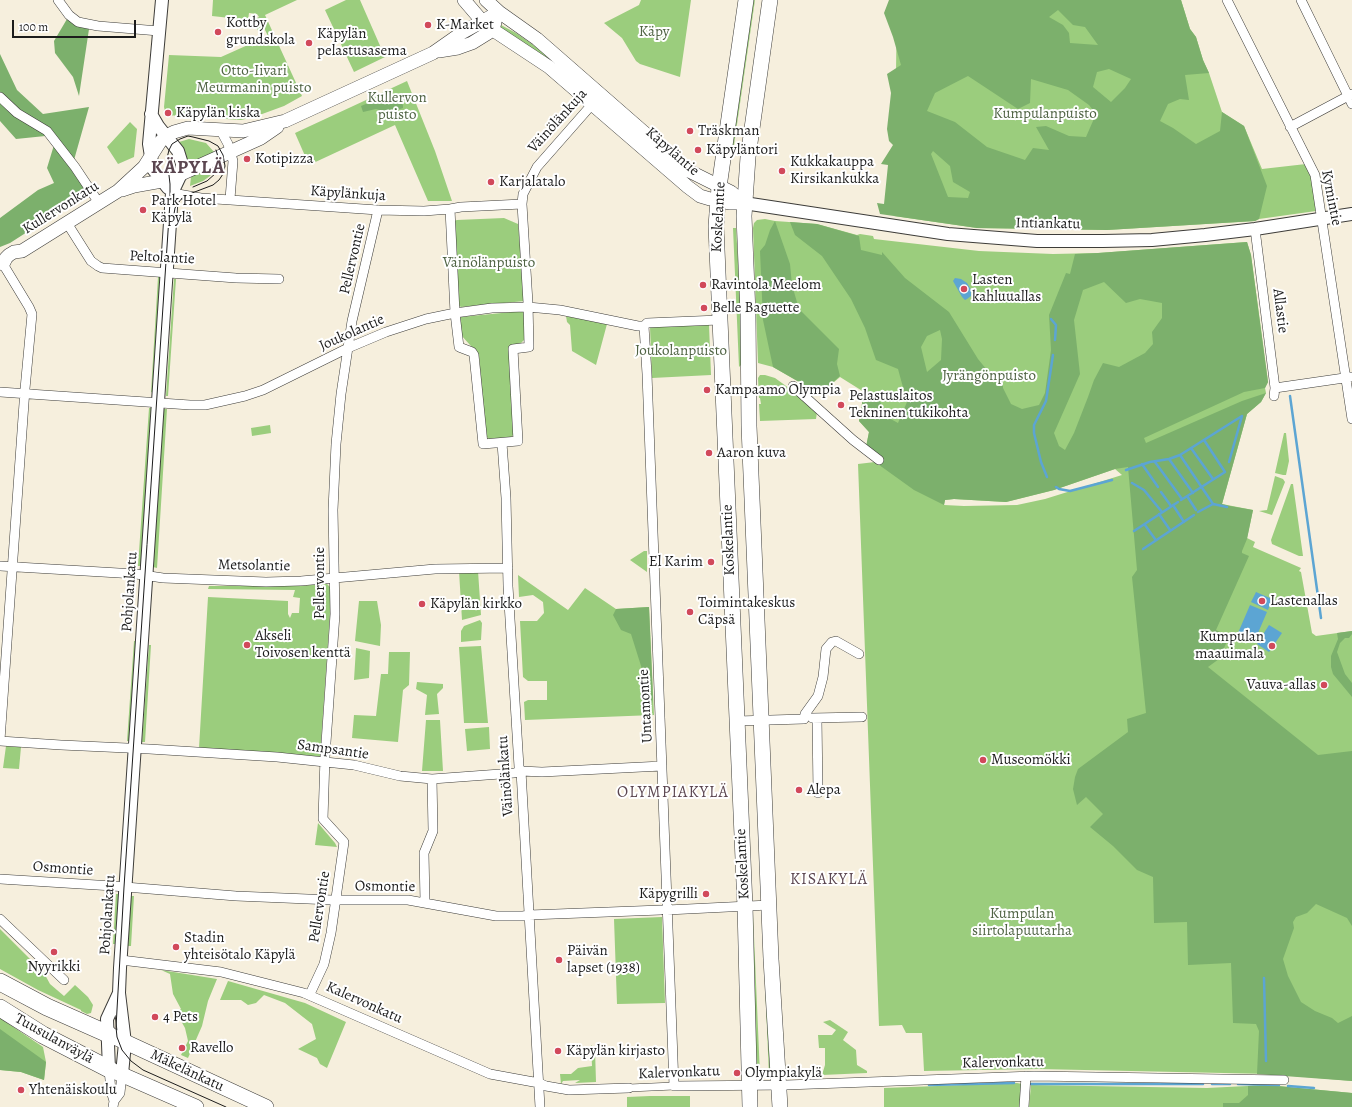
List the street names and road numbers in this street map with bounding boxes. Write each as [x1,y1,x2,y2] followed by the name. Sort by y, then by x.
[525,85,591,157] street label: Väinölänkuja
[641,124,703,180] street label: Käpyläntie
[1317,169,1345,227] street label: Kymintie
[20,177,102,239] street label: Kullervonkatu
[708,181,730,253] street label: Koskelantie
[310,182,386,206] street label: Käpylänkuja
[1015,214,1081,234] street label: Intiankatu
[336,222,370,296] street label: Pellervontie
[129,247,195,269] street label: Peltolantie
[1268,288,1292,334] street label: Allastie
[317,311,387,355] street label: Joukolantie
[719,504,739,576] street label: Koskelantie
[311,547,329,619] street label: Pellervontie
[118,551,142,633] street label: Pohjolankatu
[218,556,290,576] street label: Metsolantie
[635,669,657,743] street label: Untamontie
[494,735,518,817] street label: Väinölänkatu
[296,736,370,764] street label: Sampsantie
[732,828,754,900] street label: Koskelantie
[32,858,94,880] street label: Osmontie
[305,870,335,944] street label: Pellervontie
[96,874,120,956] street label: Pohjolankatu
[355,877,415,897] street label: Osmontie
[323,978,405,1028] street label: Kalervonkatu
[12,1010,96,1068] street label: Tuusulanväylä
[147,1046,227,1096] street label: Mäkelänkatu
[962,1053,1044,1073] street label: Kalervonkatu
[638,1063,720,1083] street label: Kalervonkatu

